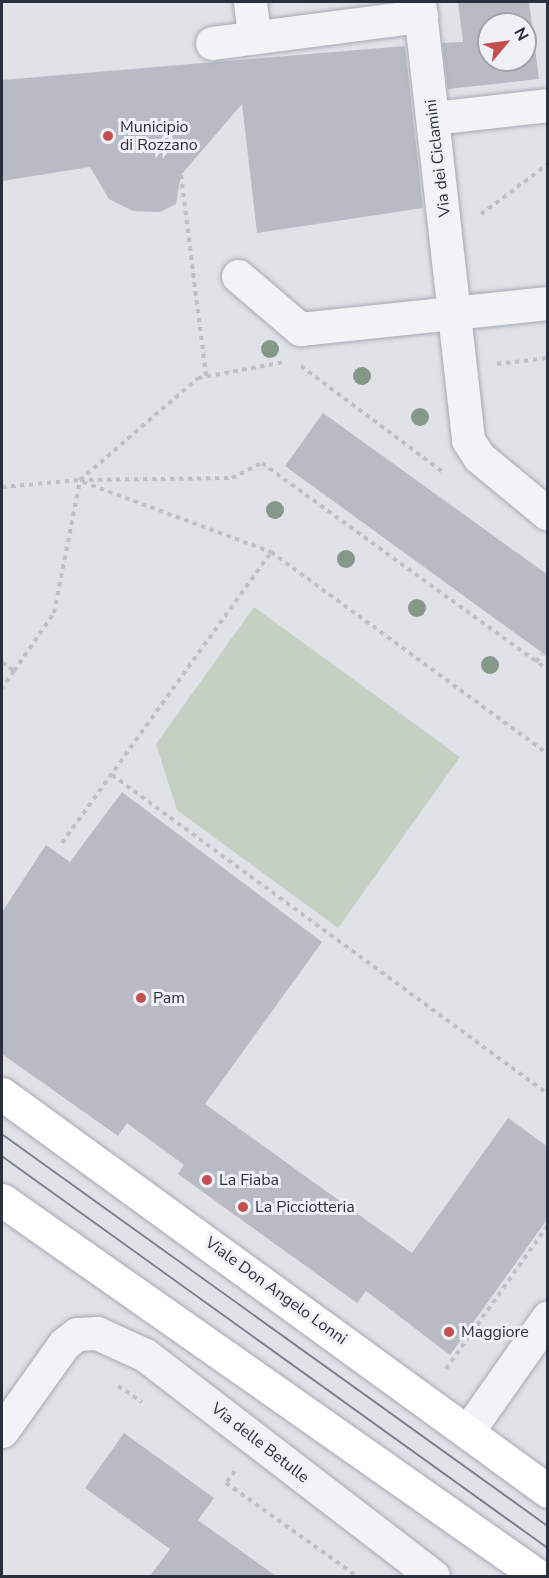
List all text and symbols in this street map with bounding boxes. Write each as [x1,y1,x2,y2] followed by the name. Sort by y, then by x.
[477,12,537,72] north arrow
[508,24,534,45] text: N
[421,98,455,218] street label: Via dei Ciclamini
[120,117,198,155] place label: Municipio di Rozzano
[101,129,115,143] marker: Municipio di Rozzano
[153,988,185,1008] place label: Pam
[134,991,148,1005] marker: Pam
[219,1170,279,1190] place label: La Fiaba
[200,1173,214,1187] marker: La Fiaba
[255,1197,355,1217] place label: La Picciotteria
[236,1200,250,1214] marker: La Picciotteria
[202,1233,350,1349] street label: Viale Don Angelo Lonni
[461,1322,529,1342] place label: Maggiore
[442,1325,456,1339] marker: Maggiore
[207,1399,313,1487] street label: Via delle Betulle

